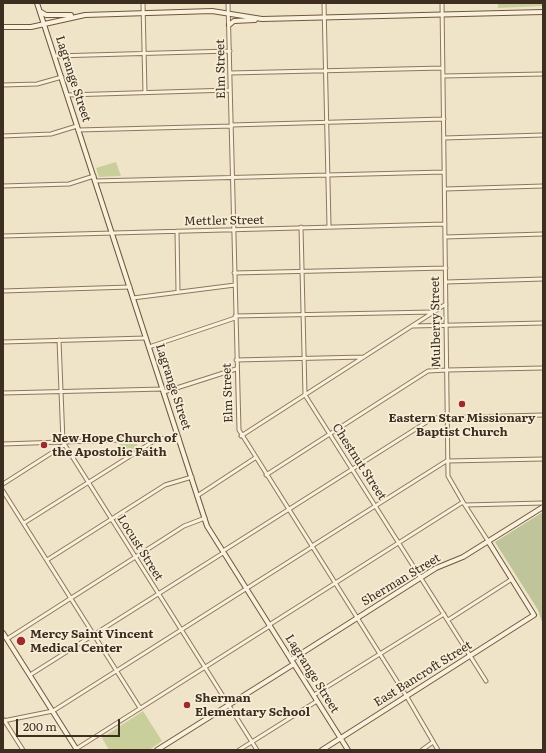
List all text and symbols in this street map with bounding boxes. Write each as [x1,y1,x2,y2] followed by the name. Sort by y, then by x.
[52,34,94,124] street label: Lagrange Street
[213,39,229,99] street label: Elm Street
[184,213,264,229] street label: Mettler Street
[428,276,444,368] street label: Mulberry Street
[152,342,194,432] street label: Lagrange Street
[220,363,236,423] street label: Elm Street
[457,399,467,409] marker: Eastern Star Missionary Baptist Church
[389,411,535,439] place label: Eastern Star Missionary Baptist Church
[329,421,389,503] street label: Chestnut Street
[52,431,177,459] place label: New Hope Church of the Apostolic Faith
[39,440,49,450] marker: New Hope Church of the Apostolic Faith
[114,512,166,584] street label: Locust Street
[359,551,443,609] street label: Sherman Street
[30,627,153,655] place label: Mercy Saint Vincent Medical Center
[282,632,342,716] street label: Lagrange Street
[15,635,27,647] marker: Mercy Saint Vincent Medical Center
[371,638,475,710] street label: East Bancroft Street
[195,691,310,719] place label: Sherman Elementary School
[182,700,192,710] marker: Sherman Elementary School
[18,711,122,737] scale bar
[23,717,57,735] text: 200 m

